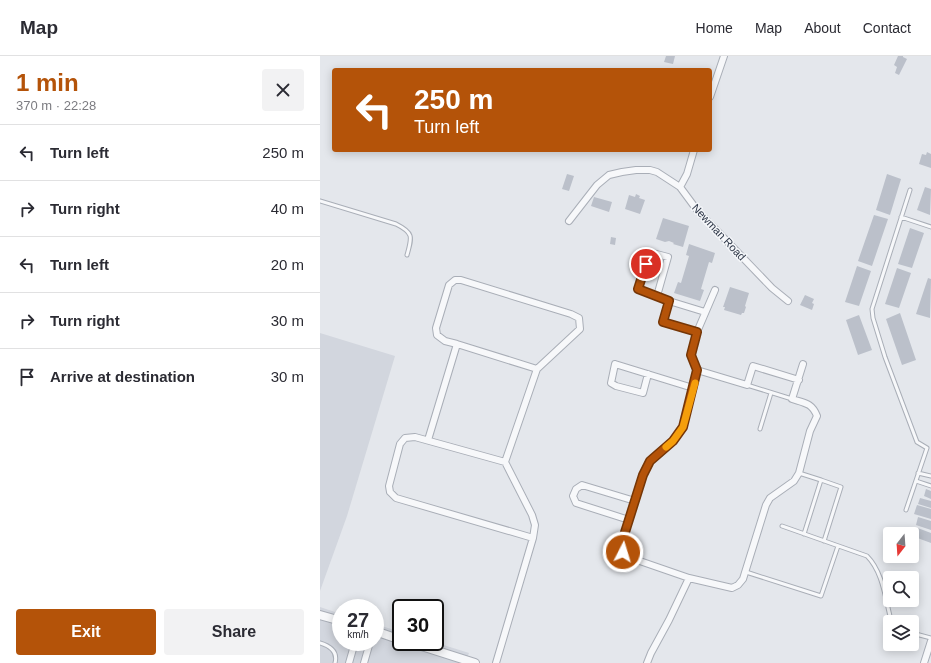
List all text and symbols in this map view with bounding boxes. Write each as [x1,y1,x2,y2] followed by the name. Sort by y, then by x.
[20,17,58,38] text: Map
[696,20,733,36] text: Home
[755,20,782,36] text: Map
[804,20,841,36] text: About
[863,20,911,36] text: Contact
[16,69,79,96] text: 1 min
[262,69,304,111] button: close
[348,84,400,136] icon: left
[414,84,493,115] text: 250 m
[16,98,96,113] text: 370 m · 22:28
[414,117,479,137] text: Turn left
[16,142,38,164] icon: left
[50,144,109,161] text: Turn left
[262,144,304,161] text: 250 m
[16,198,38,220] icon: right
[50,200,120,217] text: Turn right
[271,200,304,217] text: 40 m
[690,201,748,263] street label: Newman Road
[629,247,663,281] pin
[635,253,657,275] icon: arrive
[16,254,38,276] icon: left
[50,256,109,273] text: Turn left
[271,256,304,273] text: 20 m
[16,310,38,332] icon: right
[50,312,120,329] text: Turn right
[271,312,304,329] text: 30 m
[16,366,38,388] icon: arrive
[50,368,195,385] text: Arrive at destination
[271,368,304,385] text: 30 m
[883,527,919,563] north arrow
[883,527,919,651] map controls
[602,531,644,573] position arrow
[883,571,919,607] button: search
[392,599,444,651] speed limit sign: 30
[16,609,156,655] button: Exit
[164,609,304,655] button: Share
[347,609,369,631] text: 27
[883,615,919,651] button: layers
[347,629,369,640] text: km/h

